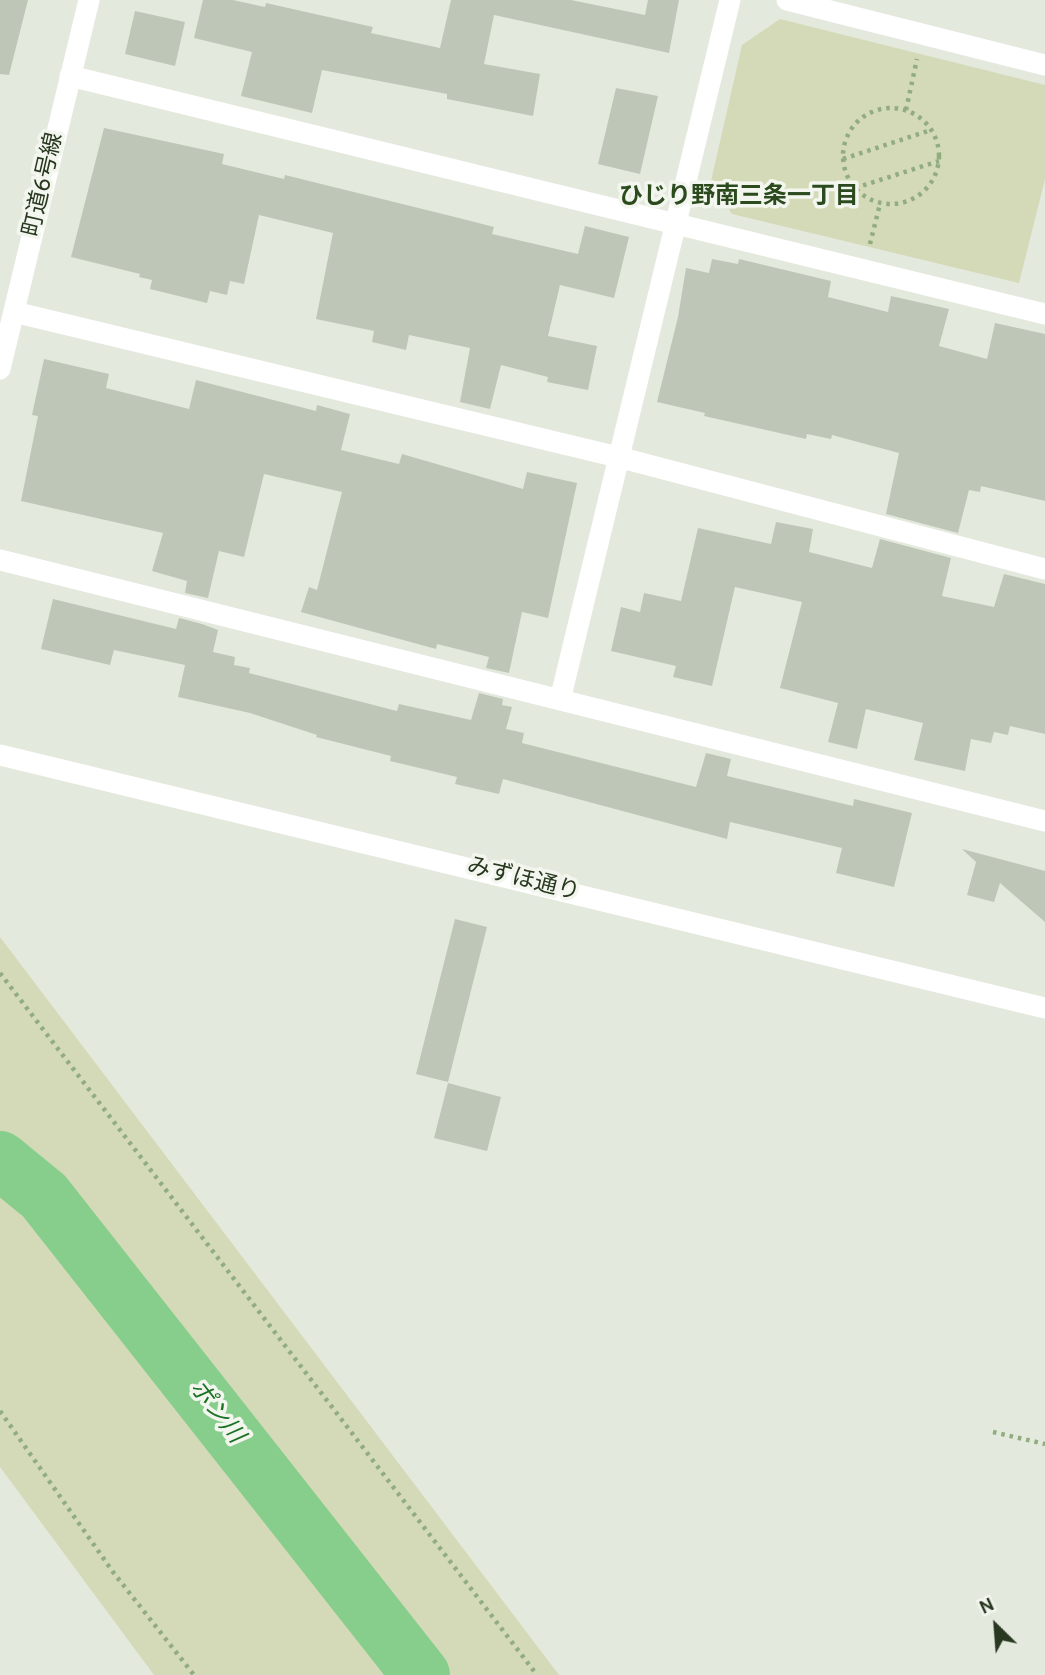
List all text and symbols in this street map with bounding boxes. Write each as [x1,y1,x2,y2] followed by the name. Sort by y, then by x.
[20,130,70,240] street label: 町道6号線
[619,184,859,212] district label: ひじり野南三条一丁目
[464,854,582,908] street label: みずほ通り
[181,1376,249,1450] water label: ポン川
[961,1591,1031,1661] north arrow
[976,1593,998,1621] text: N

